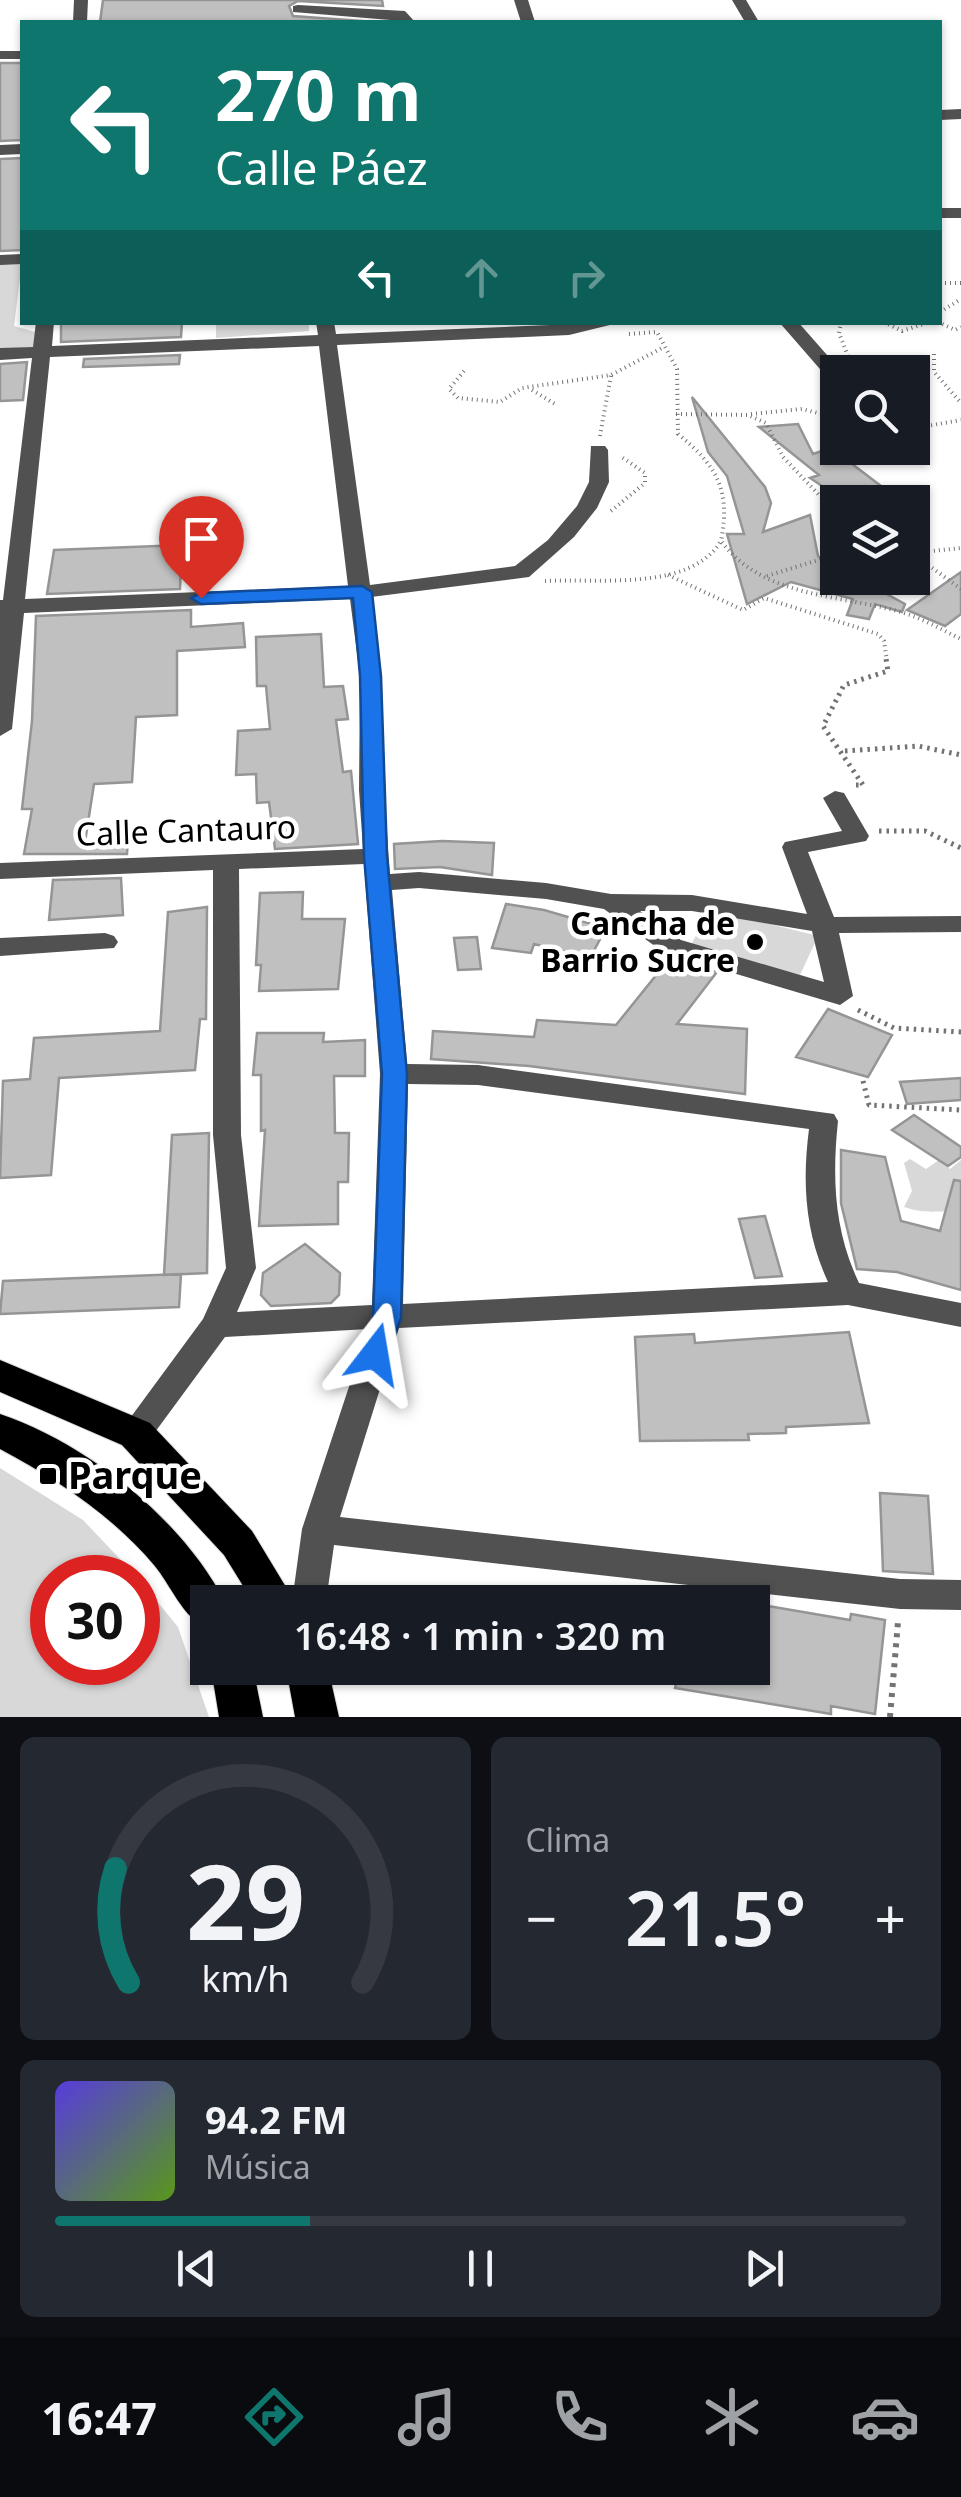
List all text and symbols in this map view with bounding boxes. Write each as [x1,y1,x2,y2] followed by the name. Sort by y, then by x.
[215,46,422,142] text: 270 m
[50,60,180,190] icon: left
[215,137,428,198] text: Calle Páez
[349,250,404,305] icon: left
[454,250,509,305] icon: ahead
[559,250,614,305] icon: right
[820,355,930,595] map controls
[820,355,930,465] button: search
[820,485,930,595] button: layers
[159,496,244,599] pin
[174,511,229,566] icon: arrive
[75,804,297,855] street label: Calle Cantauro
[540,901,735,981] place label: Cancha de Barrio Sucre
[744,931,766,953] marker: Cancha de Barrio Sucre
[323,1302,427,1406] position arrow
[68,1448,202,1500] place label: Parque
[37,1465,59,1487] marker: Parque
[30,1555,160,1685] speed limit sign: 30
[294,1609,666,1661] text: 16:48 · 1 min · 320 m
[526,1818,610,1861] text: Clima
[186,1829,305,1970] text: 29
[625,1866,806,1968] text: 21.5°
[526,1880,557,1955] text: −
[875,1880,906,1955] text: +
[201,1954,289,2002] text: km/h
[205,2093,347,2145] text: 94.2 FM
[205,2145,311,2188] text: Música
[169,2241,224,2296] icon: previous
[453,2241,508,2296] icon: pause
[737,2241,792,2296] icon: next
[239,2382,309,2452] icon: directions
[392,2382,462,2452] icon: music
[545,2382,615,2452] icon: phone
[697,2382,767,2452] icon: climate
[850,2382,920,2452] icon: car
[41,2387,157,2448] text: 16:47

